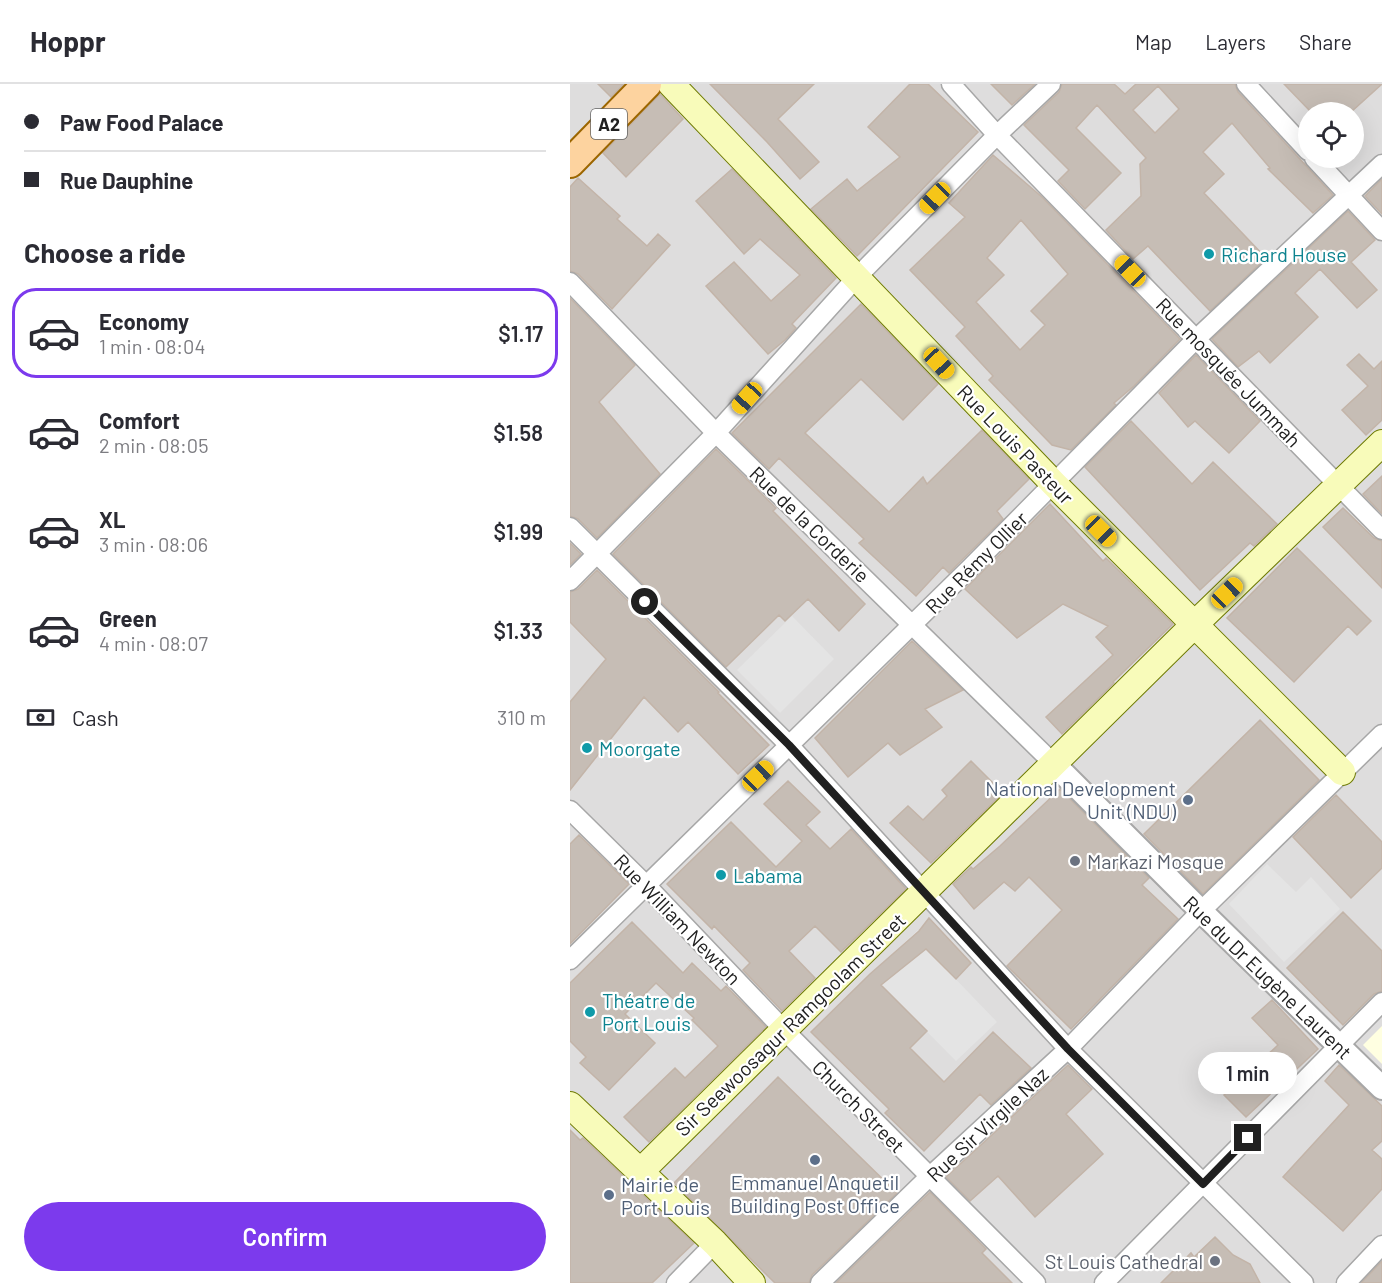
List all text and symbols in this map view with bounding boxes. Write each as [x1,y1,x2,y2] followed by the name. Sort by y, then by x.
[30,24,106,58] text: Hoppr
[1135,29,1172,54] text: Map
[1205,29,1266,54] text: Layers
[1299,29,1352,54] text: Share
[1298,102,1364,168] map controls
[1298,102,1364,168] button: locate
[60,109,224,135] text: Paw Food Palace
[591,109,627,139] road number: A2
[60,167,193,193] text: Rue Dauphine
[916,179,954,217] car
[24,236,186,268] text: Choose a ride
[1221,242,1347,266] place label: Richard House
[1202,247,1216,261] marker: Richard House
[1111,252,1149,290] car
[1152,292,1306,452] street label: Rue mosquée Jummah
[27,306,81,360] icon: car
[99,308,189,334] text: Economy
[498,320,543,346] text: $1.17
[99,334,205,358] text: 1 min · 08:04
[920,344,958,382] car
[728,379,766,417] car
[953,379,1079,509] street label: Rue Louis Pasteur
[27,405,81,459] icon: car
[99,407,180,433] text: Comfort
[493,419,543,445] text: $1.58
[99,433,208,457] text: 2 min · 08:05
[745,461,875,587] street label: Rue de la Corderie
[27,504,81,558] icon: car
[99,506,125,532] text: XL
[920,506,1032,618] street label: Rue Rémy Ollier
[1082,512,1120,550] car
[494,518,543,544] text: $1.99
[99,532,208,556] text: 3 min · 08:06
[1208,574,1246,612] car
[631,588,658,615] route start
[27,603,81,657] icon: car
[99,605,157,631] text: Green
[493,617,543,643] text: $1.33
[99,631,208,655] text: 4 min · 08:07
[24,701,57,734] icon: cash
[72,704,119,730] text: Cash
[497,705,546,729] text: 310 m
[599,736,681,760] place label: Moorgate
[580,741,594,755] marker: Moorgate
[739,757,777,795] car
[985,776,1177,823] place label: National Development Unit (NDU)
[1181,793,1195,807] marker: National Development Unit (NDU)
[610,849,746,989] street label: Rue William Newton
[1087,849,1224,873] place label: Markazi Mosque
[1068,854,1082,868] marker: Markazi Mosque
[733,863,802,887] place label: Labama
[714,868,728,882] marker: Labama
[1179,890,1357,1064] street label: Rue du Dr Eugène Laurent
[670,907,910,1141] street label: Sir Seewoosagur Ramgoolam Street
[602,988,695,1035] place label: Théatre de Port Louis
[583,1005,597,1019] marker: Théatre de Port Louis
[1198,1051,1298,1093] callout: 1 min
[808,1055,910,1157] street label: Church Street
[1226,1061,1269,1085] text: 1 min
[921,1062,1053,1186] street label: Rue Sir Virgile Naz
[1234,1124,1261,1151] route end
[808,1153,822,1167] marker: Emmanuel Anquetil Building Post Office
[730,1170,900,1217] place label: Emmanuel Anquetil Building Post Office
[621,1172,710,1219] place label: Mairie de Port Louis
[602,1188,616,1202] marker: Mairie de Port Louis
[24,1202,546,1271] button: Confirm
[1045,1249,1203,1273] place label: St Louis Cathedral
[1208,1254,1222,1268] marker: St Louis Cathedral

